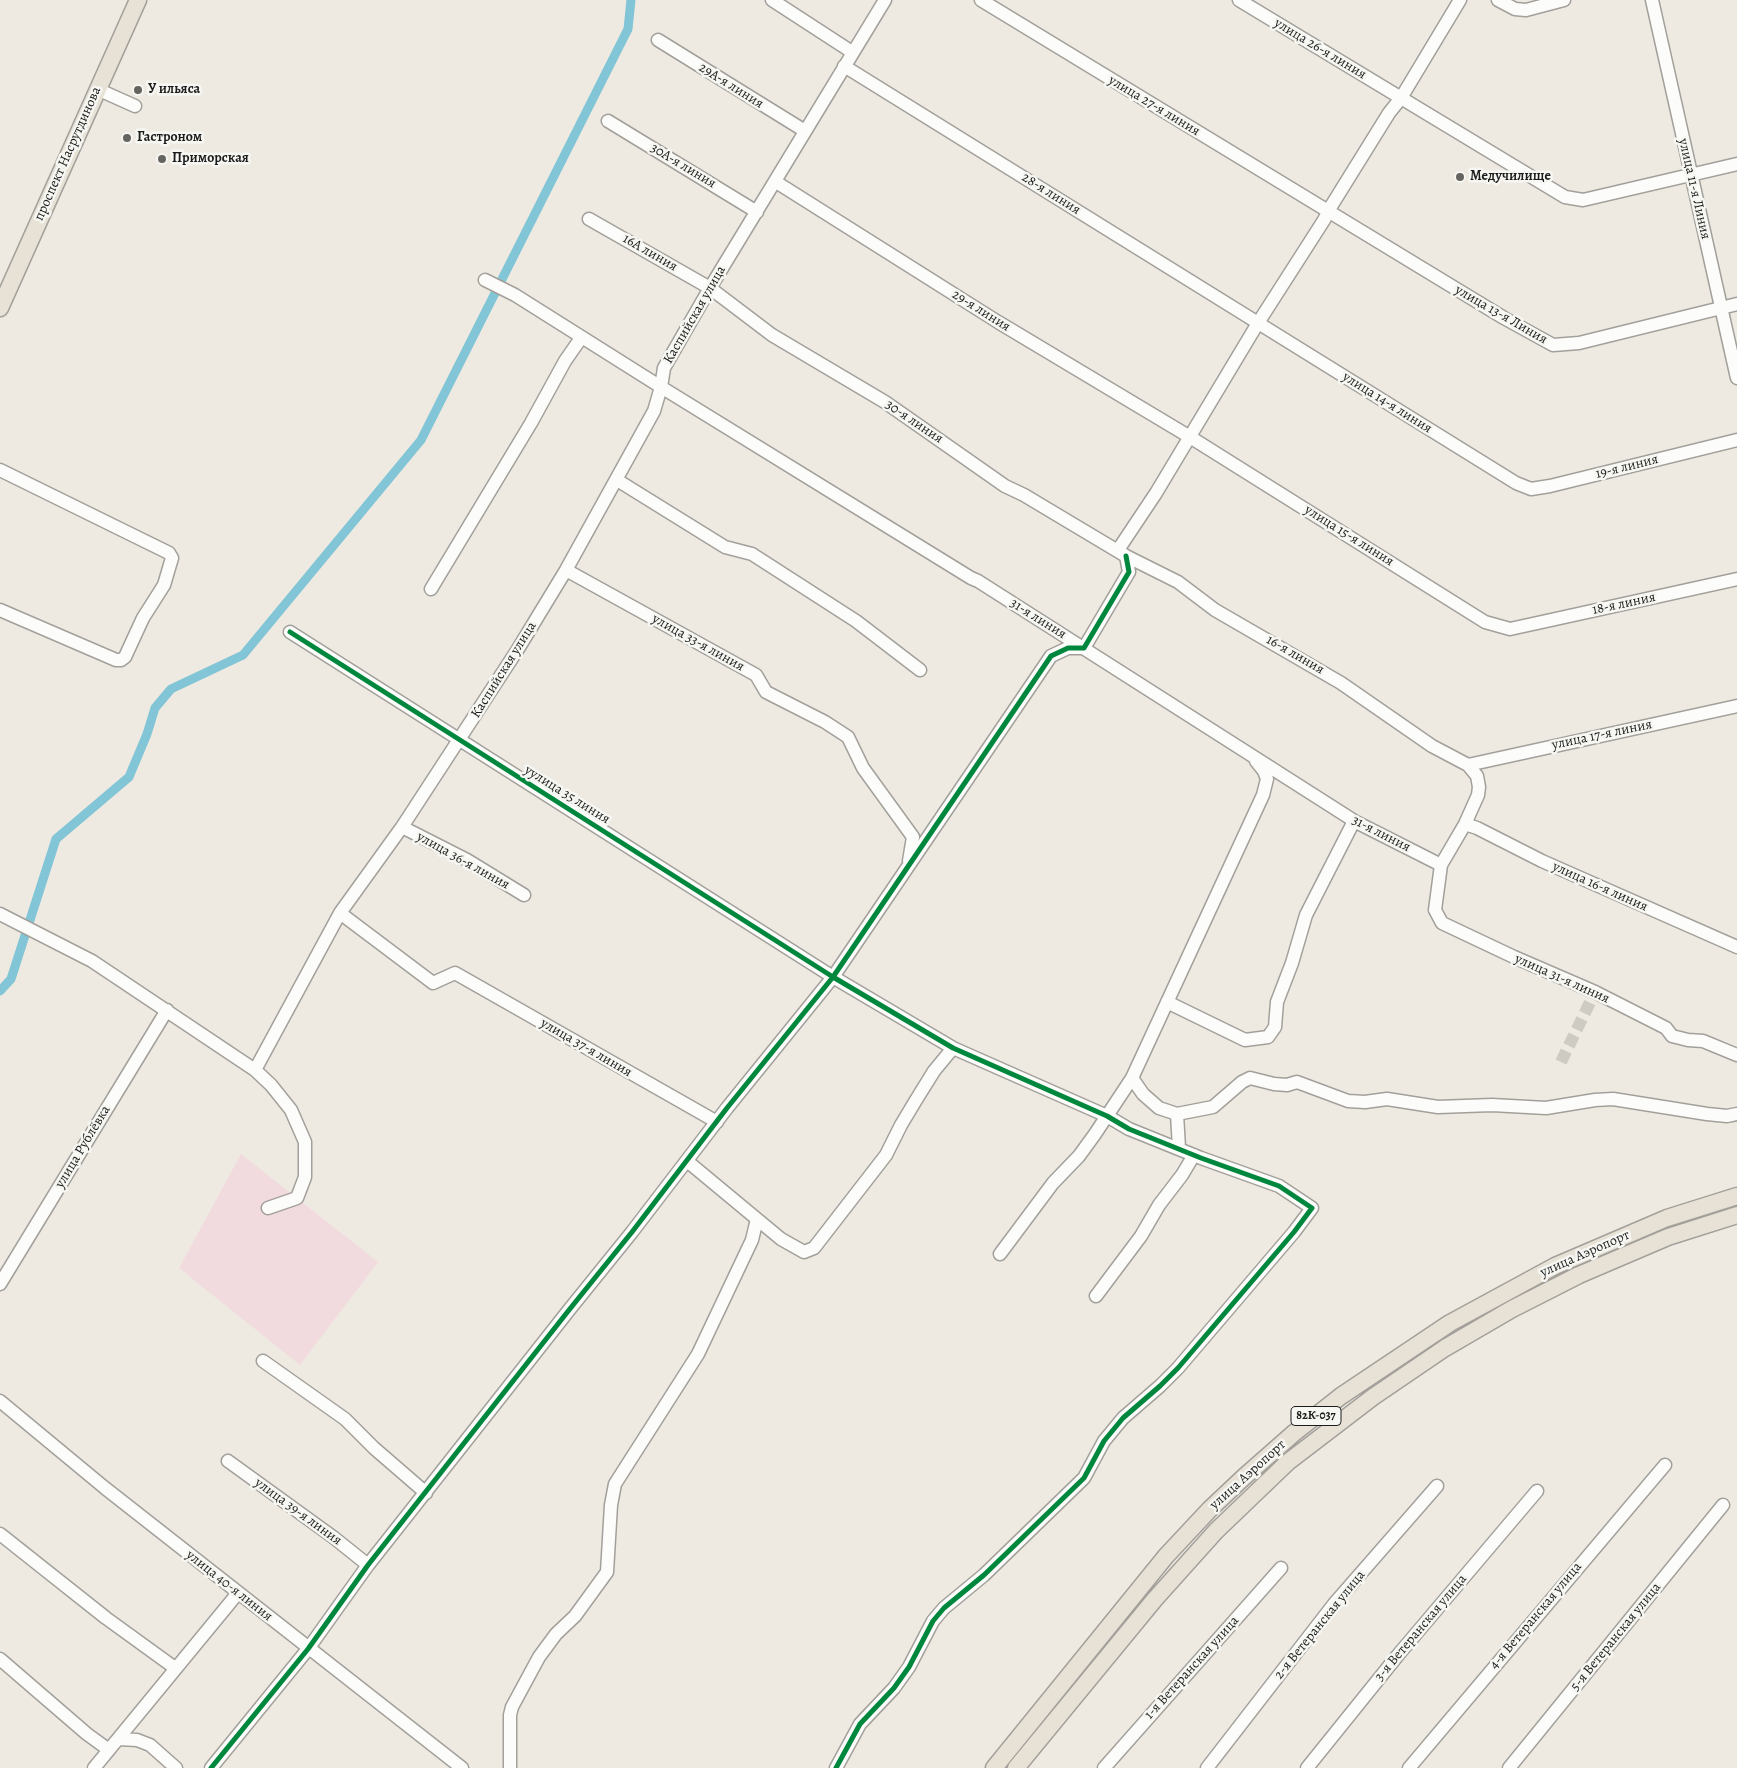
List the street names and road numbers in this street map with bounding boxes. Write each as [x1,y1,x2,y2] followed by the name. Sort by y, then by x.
[1271,15,1369,83] street label: улица 26-я линия
[695,59,767,113] street label: 29А-я линия
[1105,72,1203,140] street label: улица 27-я линия
[31,84,105,224] street label: проспект Насрутдинова
[1674,137,1714,241] street label: улица 11-я Линия
[647,140,719,192] street label: 30А-я линия
[1018,169,1084,219] street label: 28-я линия
[620,231,680,275] street label: 16А линия
[660,263,730,367] street label: Каспийская улица
[1452,282,1550,348] street label: улица 13-я Линия
[949,286,1013,336] street label: 29-я линия
[1339,369,1435,437] street label: улица 14-я линия
[882,397,946,447] street label: 30-я линия
[1594,451,1660,483] street label: 19-я линия
[1301,502,1397,570] street label: улица 15-я линия
[1591,589,1657,619] street label: 18-я линия
[1007,595,1069,643] street label: 31-я линия
[649,611,747,675] street label: улица 33-я линия
[468,619,540,721] street label: Каспийская улица
[1263,632,1327,678] street label: 16-я линия
[1550,716,1654,754] street label: улица 17-я линия
[521,762,613,828] street label: уулица 35 линия
[1349,812,1413,856] street label: 31-я линия
[414,829,512,893] street label: улица 36-я линия
[1550,858,1650,916] street label: улица 16-я линия
[1512,951,1612,1007] street label: улица 31-я линия
[537,1015,635,1081] street label: улица 37-я линия
[52,1103,114,1191] street label: улица Рублёвка
[1538,1227,1632,1281] street label: улица Аэропорт
[1291,1406,1341,1425] road number: 82К-037
[1207,1437,1289,1513] street label: улица Аэропорт
[251,1475,345,1549] street label: улица 39-я линия
[182,1547,276,1625] street label: улица 40-я линия
[1486,1559,1586,1673] street label: 4-я Ветеранская улица
[1271,1567,1369,1683] street label: 2-я Ветеранская улица
[1371,1571,1471,1685] street label: 3-я Ветеранская улица
[1567,1579,1665,1695] street label: 5-я Ветеранская улица
[1141,1613,1243,1723] street label: 1-я Ветеранская улица

